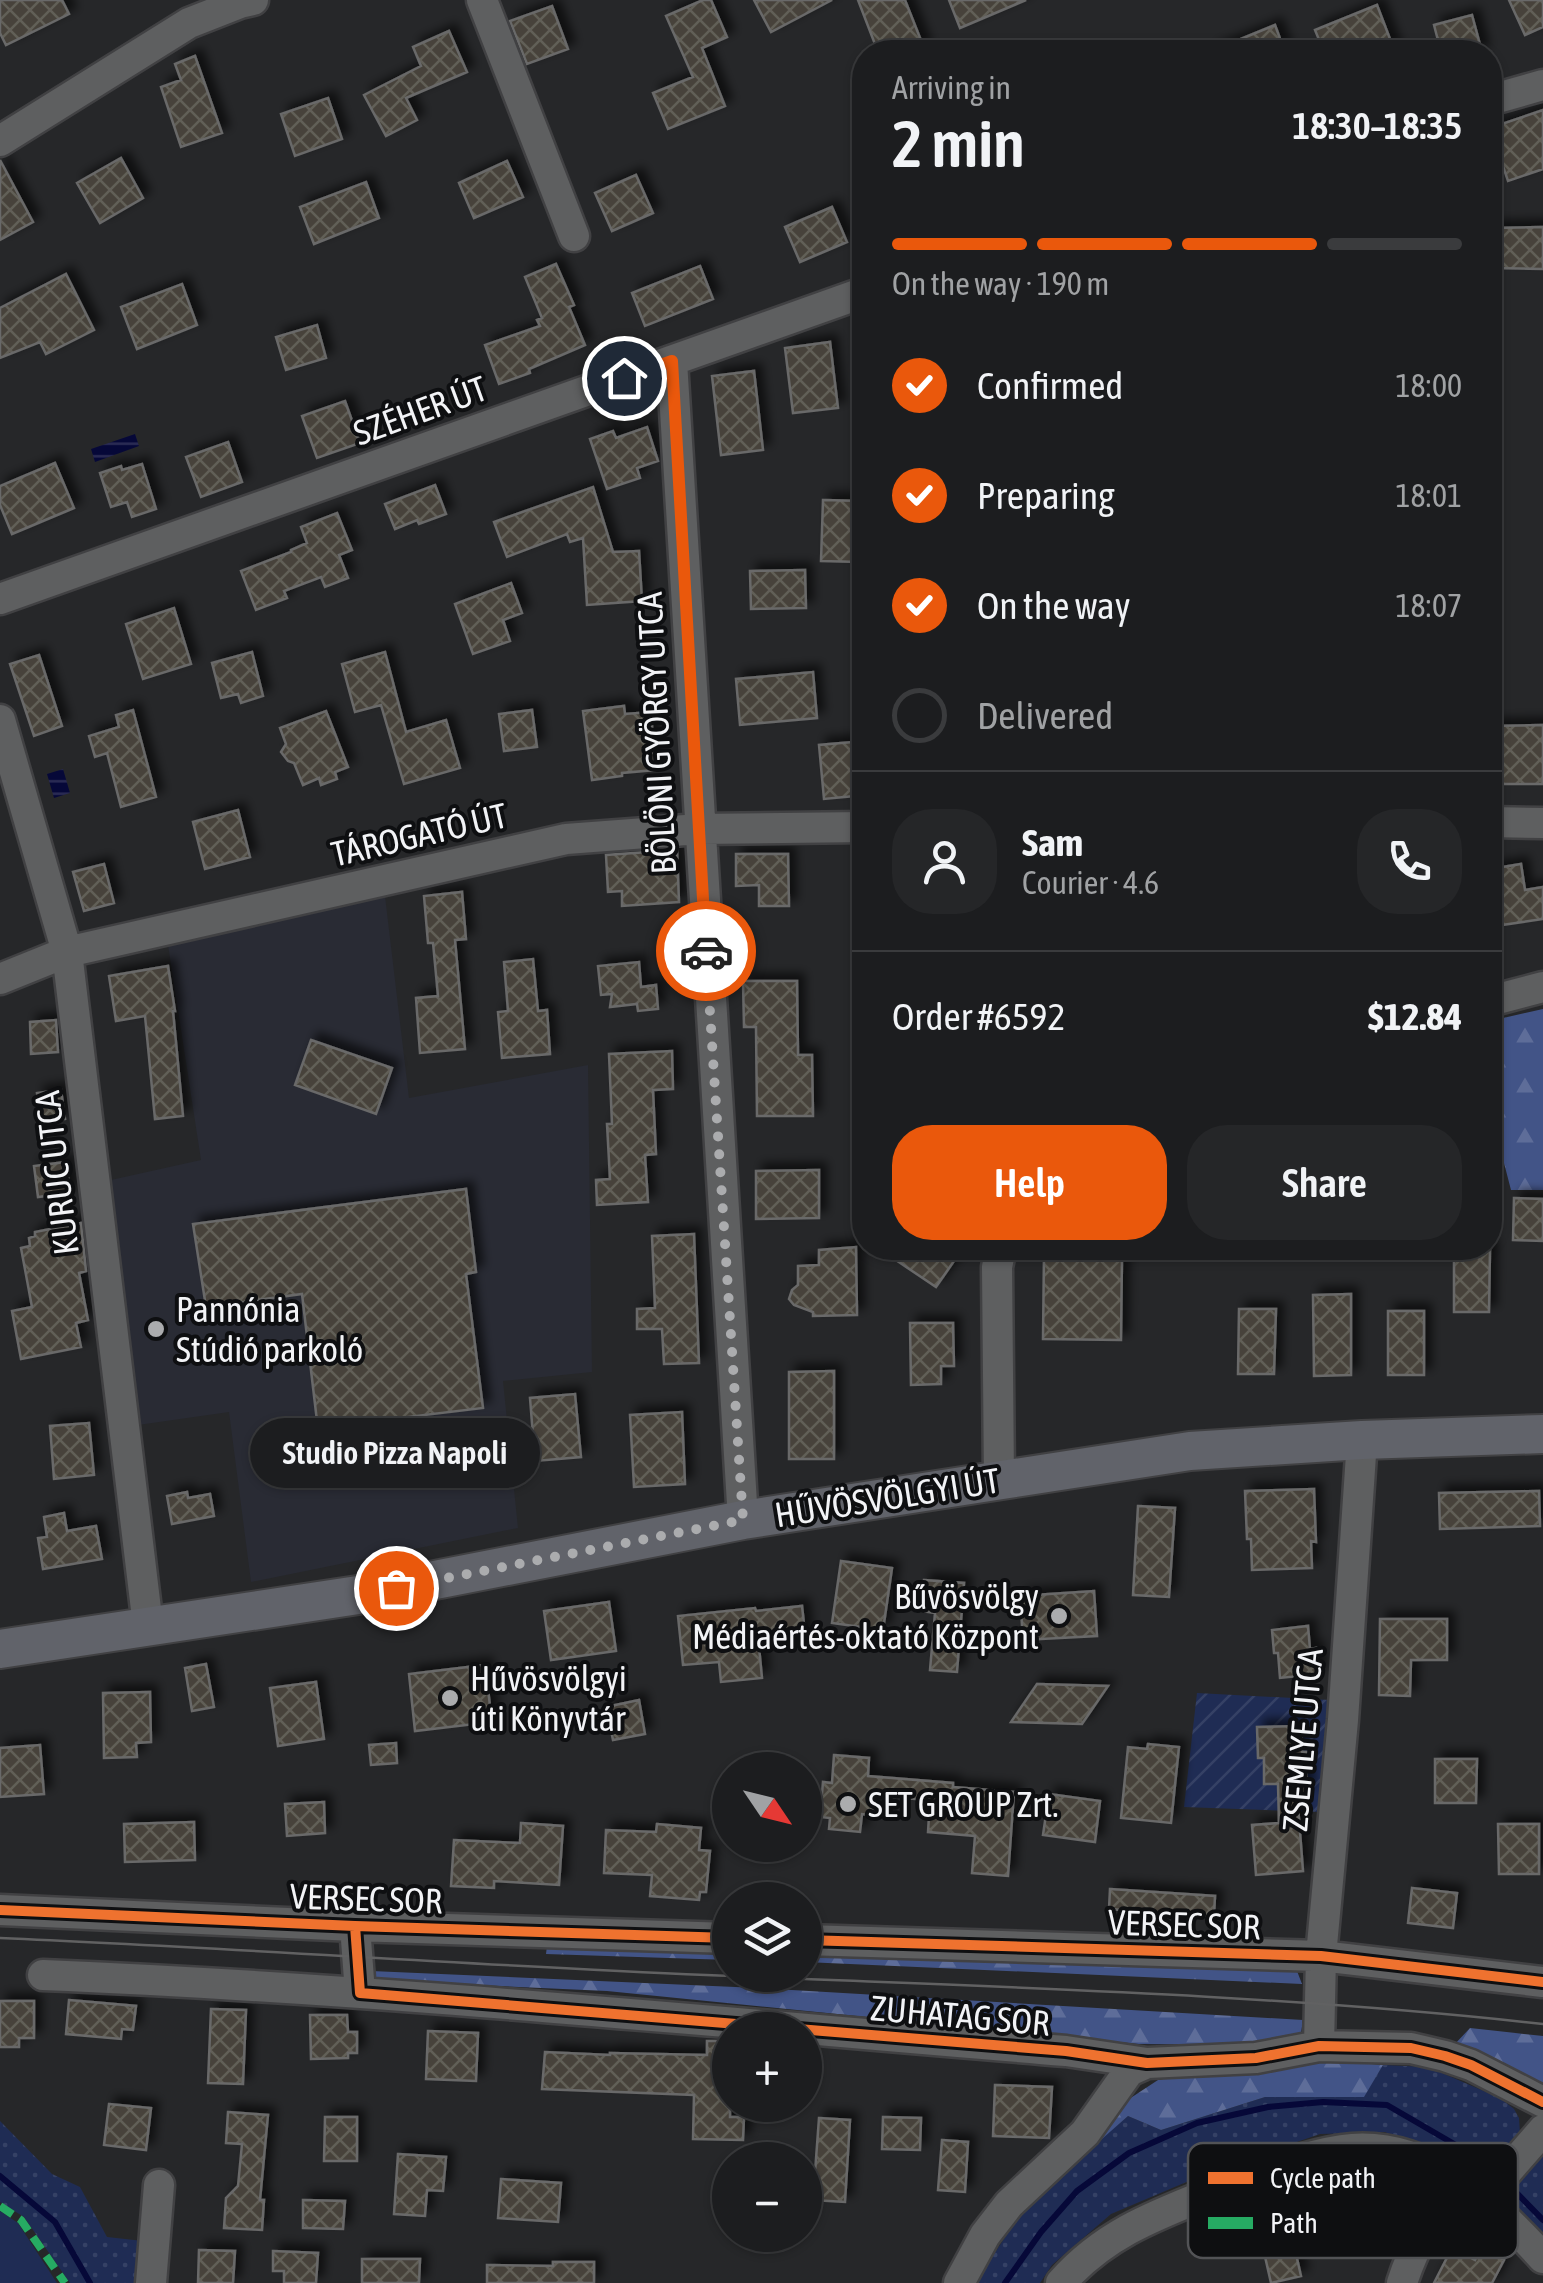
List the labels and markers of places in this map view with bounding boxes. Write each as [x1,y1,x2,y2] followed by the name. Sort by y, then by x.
[582,336,667,421] pin
[176,1289,363,1369] place label: Pannónia Stúdió parkoló
[145,1318,167,1340] marker: Pannónia Stúdió parkoló
[251,1418,541,1488] callout: Studio Pizza Napoli
[354,1546,439,1631] pin
[692,1576,1039,1656] place label: Bűvösvölgy Médiaértés-oktató Központ
[1048,1605,1070,1627] marker: Bűvösvölgy Médiaértés-oktató Központ
[470,1658,627,1738] place label: Hűvösvölgyi úti Könyvtár
[439,1687,461,1709] marker: Hűvösvölgyi úti Könyvtár
[868,1784,1059,1824] place label: SET GROUP Zrt.
[837,1793,859,1815] marker: SET GROUP Zrt.

